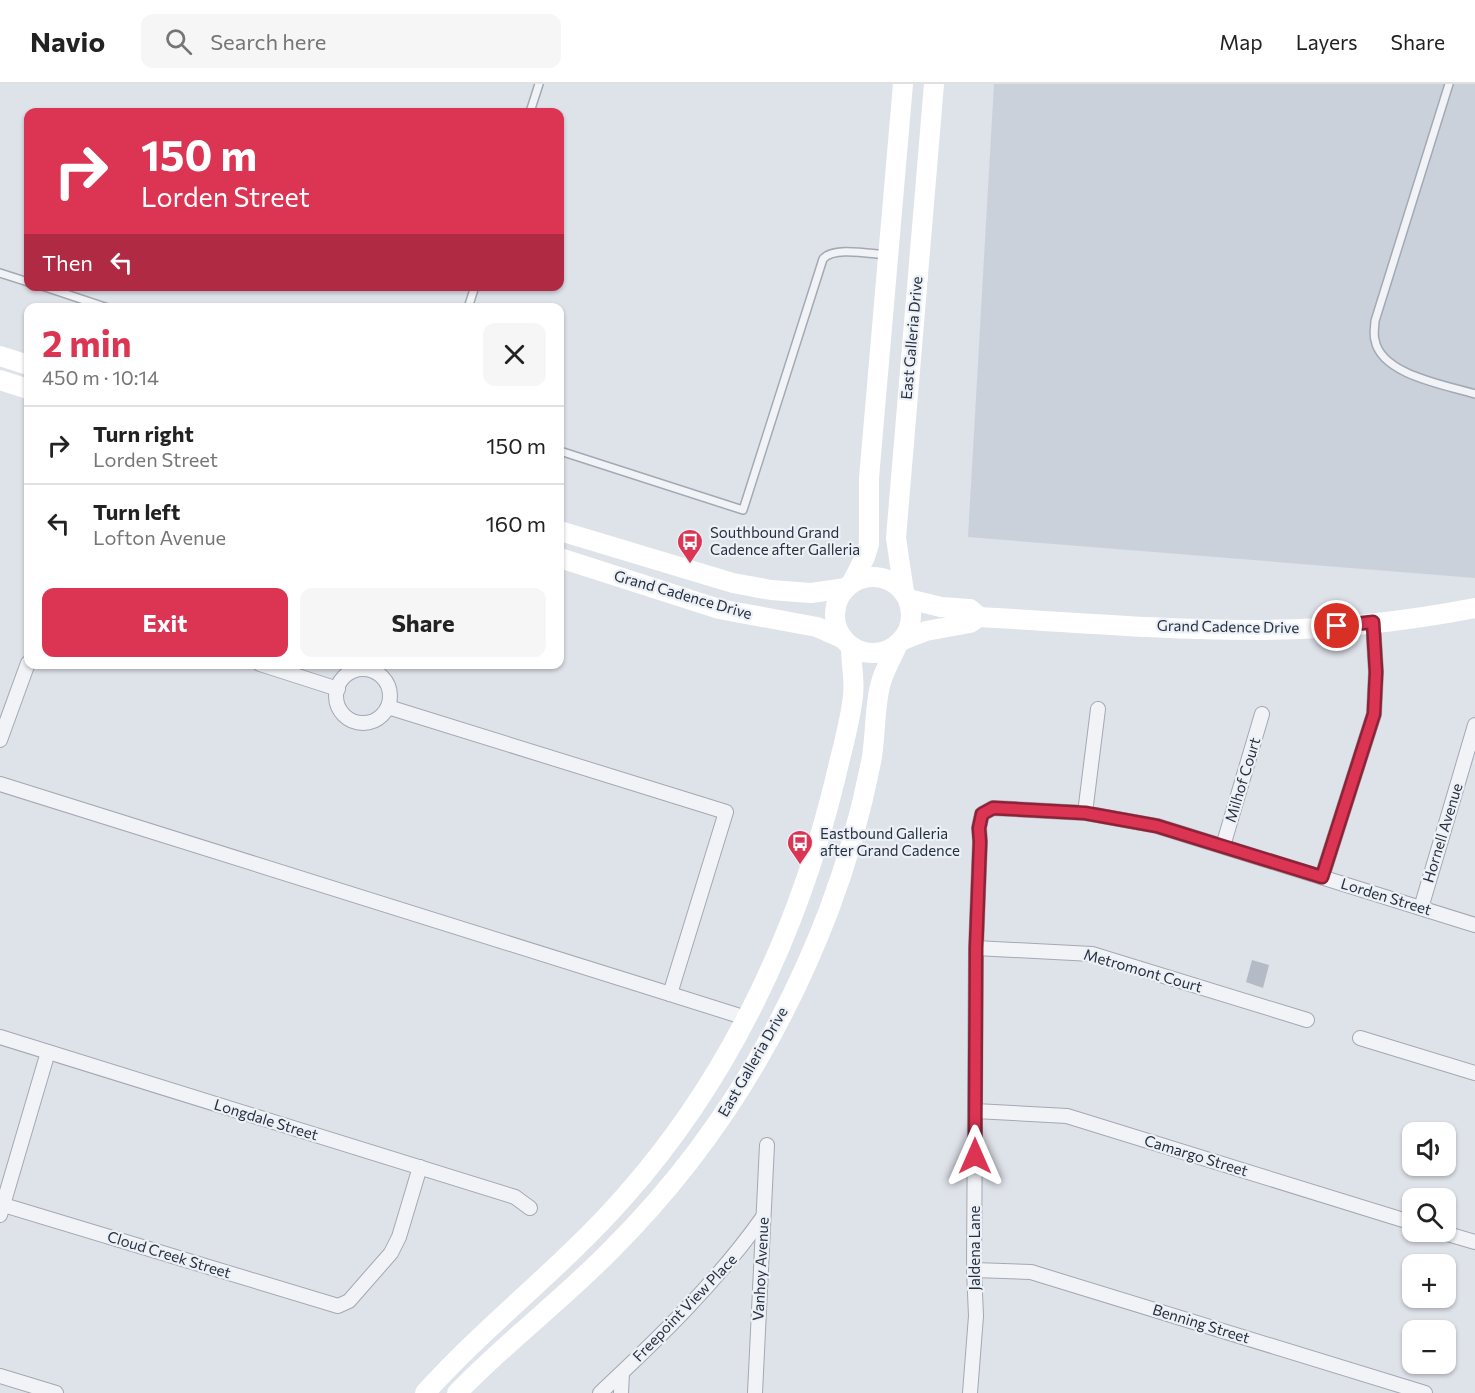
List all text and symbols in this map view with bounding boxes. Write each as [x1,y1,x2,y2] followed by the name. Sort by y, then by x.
[141,14,561,68] search box
[30,24,105,58] text: Navio
[162,25,195,58] icon: search
[210,28,326,55] text: Search here
[1219,29,1263,54] text: Map
[1296,29,1358,54] text: Layers
[1391,29,1445,54] text: Share
[141,128,257,180] text: 150 m
[42,132,120,210] icon: right
[141,180,310,213] text: Lorden Street
[105,246,138,279] icon: left
[42,249,93,276] text: Then
[897,275,925,400] street label: East Galleria Drive
[42,320,132,364] text: 2 min
[483,323,546,386] button: close
[42,365,159,389] text: 450 m · 10:14
[93,420,194,447] text: Turn right
[42,429,75,462] icon: right
[486,432,546,459] text: 150 m
[93,447,218,471] text: Lorden Street
[93,498,180,525] text: Turn left
[42,507,75,540] icon: left
[485,510,546,537] text: 160 m
[710,523,860,558] place label: Southbound Grand Cadence after Galleria
[93,525,226,549] text: Lofton Avenue
[675,527,705,565] bus stop icon: Southbound Grand Cadence after Galleria
[612,566,754,622] street label: Grand Cadence Drive
[42,588,288,657] button: Exit
[300,588,546,657] button: Share
[1311,600,1362,651] pin
[1320,609,1353,642] icon: arrive
[1157,616,1300,636] street label: Grand Cadence Drive
[1221,735,1264,824] street label: Milhof Court
[1418,781,1466,885] street label: Hornell Avenue
[820,824,960,859] place label: Eastbound Galleria after Grand Cadence
[785,828,815,866] bus stop icon: Eastbound Galleria after Grand Cadence
[1339,874,1434,918] street label: Lorden Street
[1082,945,1205,996] street label: Metromont Court
[713,1003,791,1120] street label: East Galleria Drive
[212,1095,320,1143] street label: Longdale Street
[1402,1122,1456,1374] map controls
[1402,1122,1456,1176] button: sound
[943,1124,1007,1188] position arrow
[1142,1131,1250,1179] street label: Camargo Street
[1402,1188,1456,1242] button: search
[965,1205,983,1290] street label: Jaldena Lane
[748,1217,772,1321] street label: Vanhoy Avenue
[105,1227,233,1281] street label: Cloud Creek Street
[628,1250,740,1365] street label: Freepoint View Place
[1402,1254,1456,1308] button: +
[1151,1300,1252,1346] street label: Benning Street
[1402,1320,1456,1374] button: −

